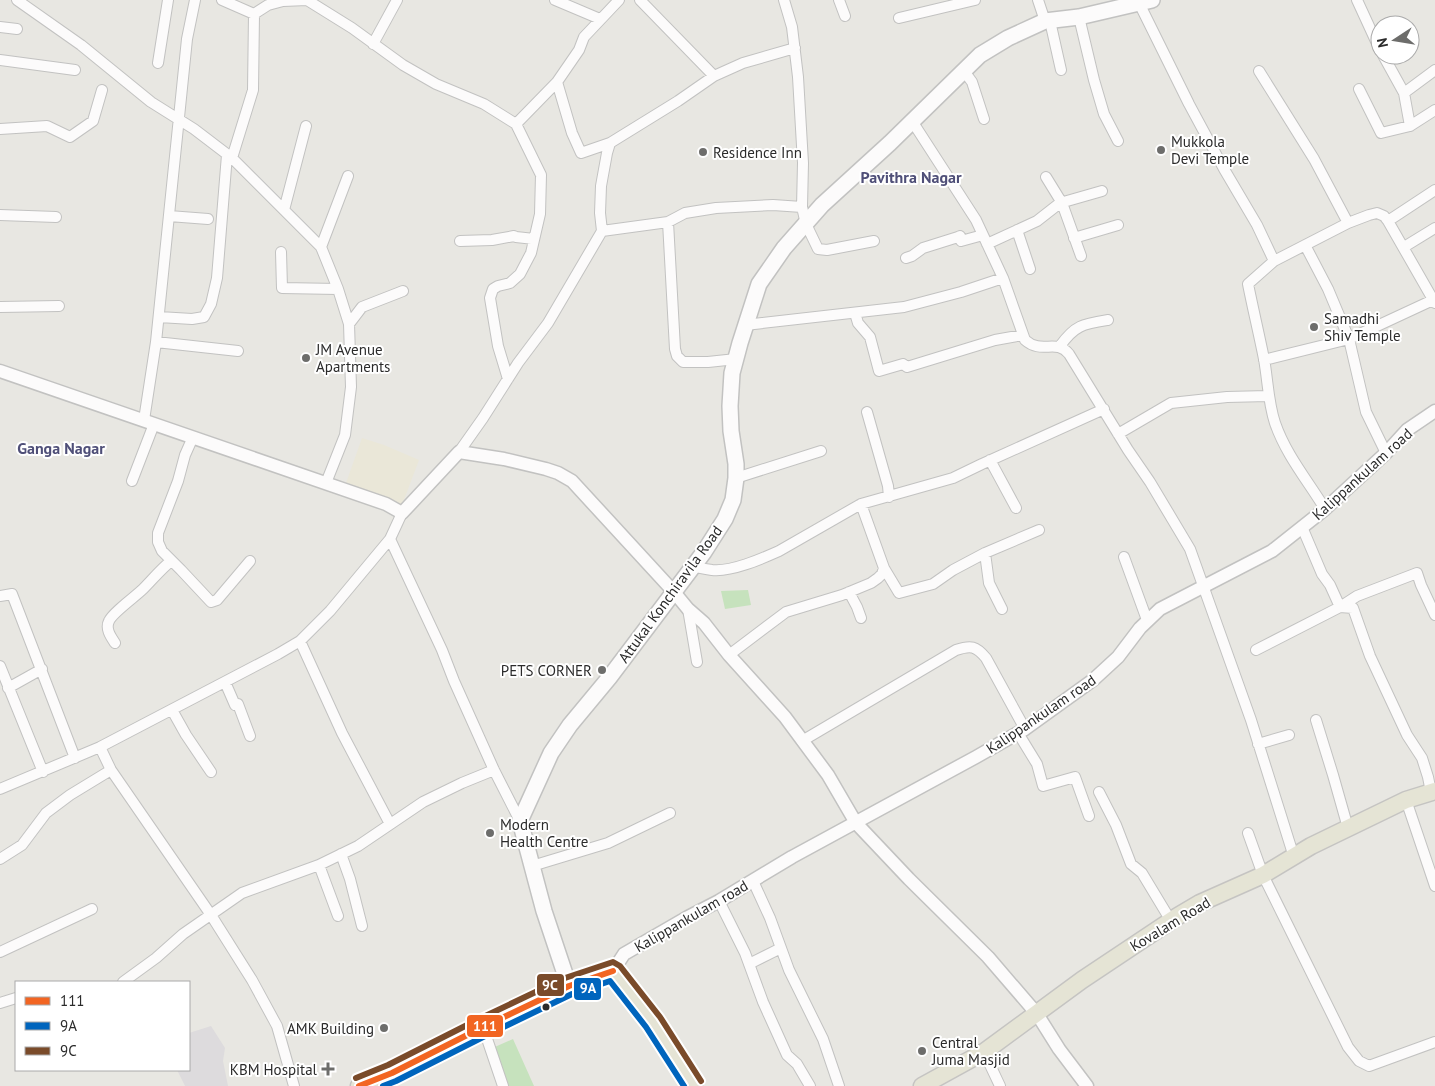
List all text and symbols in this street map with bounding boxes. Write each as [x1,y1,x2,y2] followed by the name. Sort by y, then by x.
[1370,15,1420,65] north arrow
[1373,36,1392,49] text: N
[1171,132,1249,168] place label: Mukkola Devi Temple
[713,143,802,162] place label: Residence Inn
[1155,144,1167,156] marker: Mukkola Devi Temple
[697,146,709,158] marker: Residence Inn
[860,167,962,187] district label: Pavithra Nagar
[1324,309,1401,345] place label: Samadhi Shiv Temple
[1308,321,1320,333] marker: Samadhi Shiv Temple
[315,340,390,376] place label: JM Avenue Apartments
[300,352,312,364] marker: JM Avenue Apartments
[1308,424,1416,524] street label: Kalippankulam road
[17,438,105,458] district label: Ganga Nagar
[614,522,726,666] street label: Attukal Konchiravila Road
[501,661,592,680] place label: PETS CORNER
[596,664,608,676] marker: PETS CORNER
[982,670,1100,758] street label: Kalippankulam road
[500,815,589,851] place label: Modern Health Centre
[484,827,496,839] marker: Modern Health Centre
[631,876,751,956] street label: Kalippankulam road
[1126,892,1214,956] street label: Kovalam Road
[536,973,565,997] line badge: 9C
[542,976,558,994] text: 9C
[573,977,602,1001] line badge: 9A
[580,979,597,997] text: 9A
[15,981,190,1071] legend
[60,991,85,1010] text: 111
[541,1002,551,1012] unlabelled marker
[466,1014,504,1038] line badge: 111
[60,1016,77,1035] text: 9A
[473,1017,497,1035] text: 111
[287,1019,374,1038] place label: AMK Building
[378,1022,390,1034] marker: AMK Building
[931,1033,1010,1069] place label: Central Juma Masjid
[60,1041,77,1060] text: 9C
[916,1045,928,1057] marker: Central Juma Masjid
[230,1060,318,1079] place label: KBM Hospital
[321,1062,335,1076] marker: KBM Hospital

